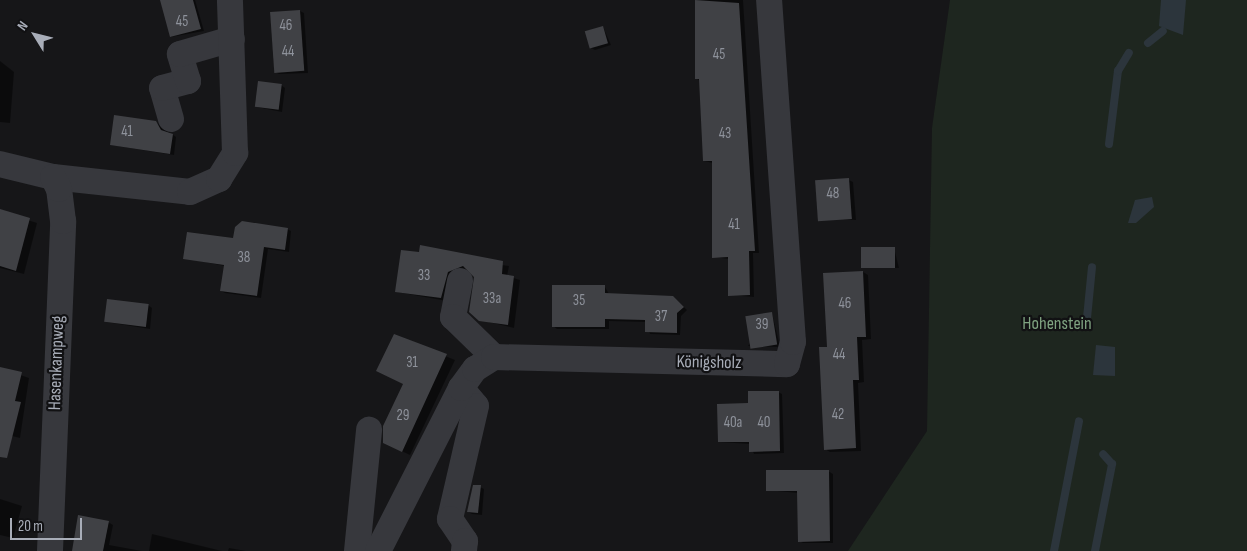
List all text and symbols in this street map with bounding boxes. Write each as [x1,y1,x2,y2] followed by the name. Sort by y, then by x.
[10,10,60,60] north arrow
[176,13,188,31] house number: 45
[280,17,292,35] house number: 46
[13,18,32,34] text: N
[282,43,294,61] house number: 44
[713,46,725,64] house number: 45
[121,123,133,141] house number: 41
[719,125,731,143] house number: 43
[827,185,839,203] house number: 48
[728,216,740,234] house number: 41
[238,249,250,267] house number: 38
[418,267,430,285] house number: 33
[483,290,501,308] house number: 33a
[573,292,585,310] house number: 35
[839,295,851,313] house number: 46
[655,308,667,326] house number: 37
[1022,313,1092,335] park label: Hohenstein
[45,315,69,411] street label: Hasenkampweg
[756,316,768,334] house number: 39
[833,346,845,364] house number: 44
[676,352,742,374] street label: Königsholz
[406,354,418,372] house number: 31
[832,406,844,424] house number: 42
[397,407,409,425] house number: 29
[724,414,742,432] house number: 40a
[758,414,770,432] house number: 40
[12,508,85,540] scale bar
[18,517,43,536] text: 20 m

